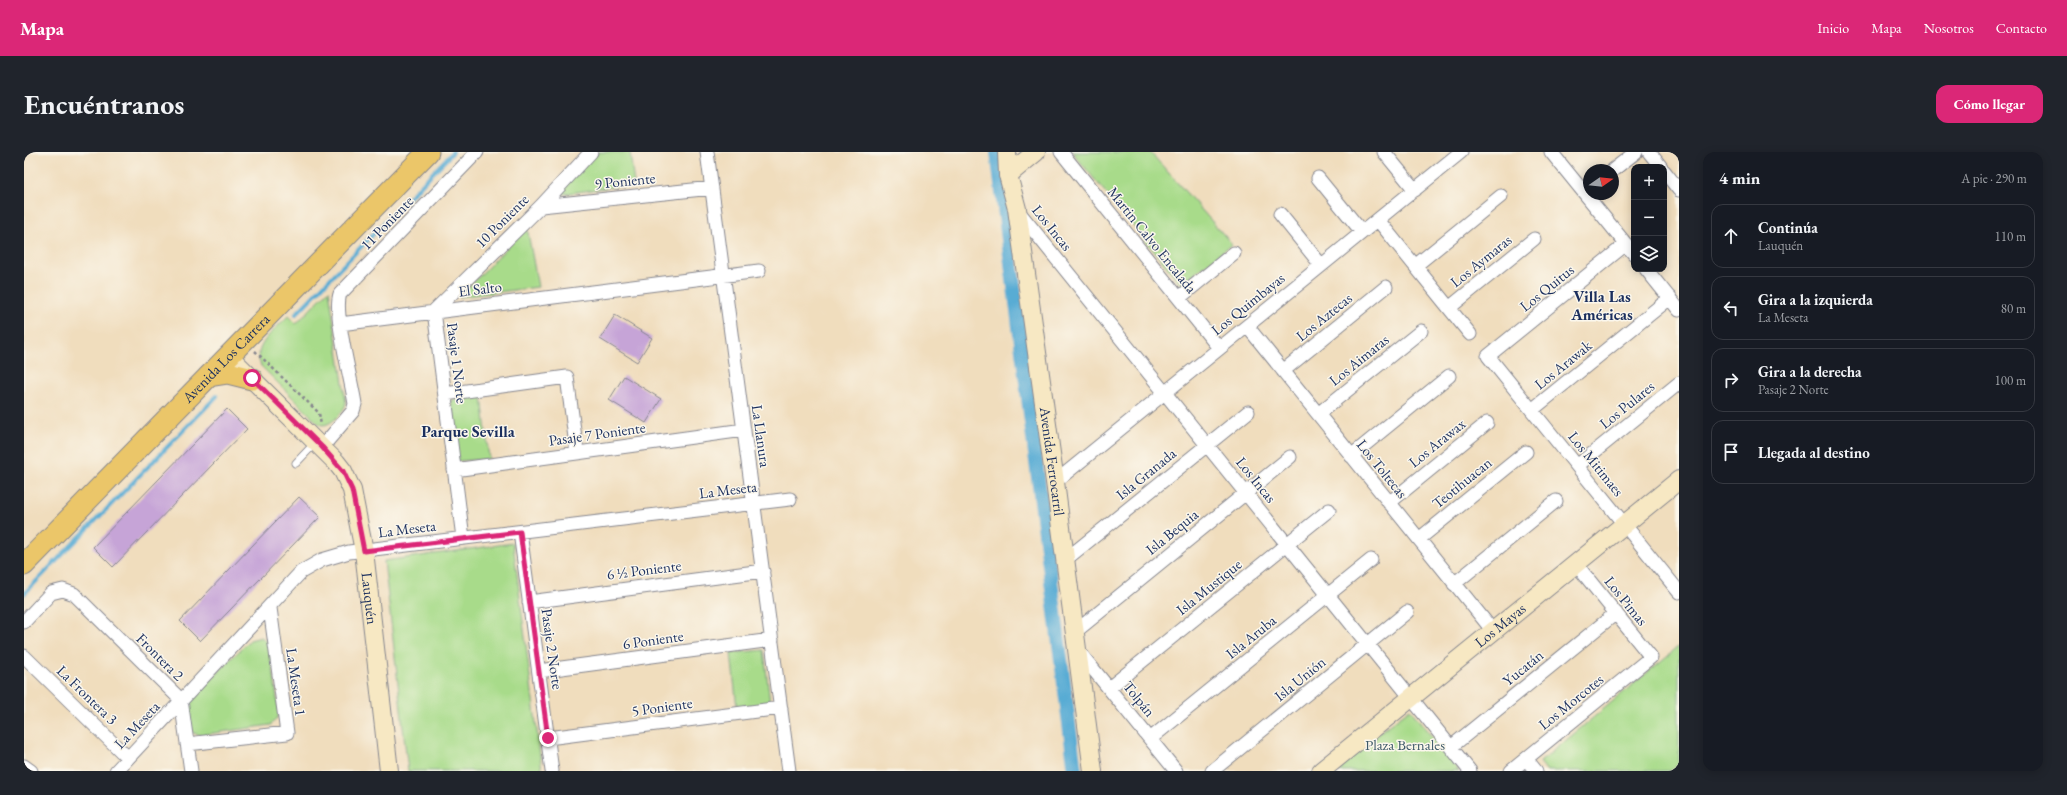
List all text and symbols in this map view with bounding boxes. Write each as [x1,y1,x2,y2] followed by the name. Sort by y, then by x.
[20,16,64,41] text: Mapa
[1818,19,1849,37] text: Inicio
[1871,19,1902,37] text: Mapa
[1924,19,1974,37] text: Nosotros
[1996,19,2047,37] text: Contacto
[1936,85,2043,123] button: Cómo llegar
[24,86,184,122] text: Encuéntranos
[1583,164,1619,200] north arrow
[1631,164,1667,272] map controls
[1631,164,1667,200] button: +
[1719,167,1760,189] text: 4 min
[594,168,656,193] street label: 9 Poniente
[1961,170,2027,187] text: A pie · 290 m
[1104,183,1201,297] street label: Martin Calvo Encalada
[471,190,533,252] street label: 10 Poniente
[356,191,417,254] street label: 11 Poniente
[1631,200,1667,236] button: −
[1028,201,1077,255] street label: Los Incas
[1758,218,1818,237] text: Continúa
[1720,225,1742,247] icon: ahead
[1995,228,2026,245] text: 110 m
[1446,230,1515,291] street label: Los Aymaras
[1631,236,1667,272] button: layers
[1758,237,1803,254] text: Lauquén
[1516,260,1578,315] street label: Los Quitus
[1207,268,1288,339] street label: Los Quimbayas
[457,276,503,301] street label: El Salto
[1570,286,1633,325] district label: Villa Las Américas
[1292,288,1356,345] street label: Los Aztecas
[1758,290,1873,309] text: Gira a la izquierda
[1720,297,1742,319] icon: left
[2001,300,2026,317] text: 80 m
[1758,309,1808,326] text: La Meseta
[177,310,274,407] street label: Avenida Los Carrera
[443,321,472,405] street label: Pasaje 1 Norte
[1325,330,1393,390] street label: Los Aimaras
[1530,335,1596,393] street label: Los Arawak
[1758,362,1862,381] text: Gira a la derecha
[243,369,261,387] route start
[1720,369,1742,391] icon: right
[1995,372,2026,389] text: 100 m
[1595,377,1658,433] street label: Los Pulares
[1758,381,1829,398] text: Pasaje 2 Norte
[748,403,775,468] street label: La Llanura
[1036,405,1069,517] street label: Avenida Ferrocarril
[1404,414,1469,471] street label: Los Arawax
[547,417,647,450] street label: Pasaje 7 Poniente
[421,421,516,442] district label: Parque Sevilla
[1564,427,1628,500] street label: Los Mitimaes
[1353,435,1412,502] street label: Los Toltecas
[1720,441,1742,463] icon: arrive
[1758,443,1870,462] text: Llegada al destino
[1112,444,1180,504] street label: Isla Granada
[1232,453,1281,507] street label: Los Incas
[1428,453,1495,512] street label: Teotihuacan
[698,477,758,502] street label: La Meseta
[1141,505,1202,559] street label: Isla Bequia
[377,516,437,541] street label: La Meseta
[1172,554,1245,619] street label: Isla Mustique
[606,555,682,583] street label: 6 ½ Poniente
[358,571,382,626] street label: Lauquén
[1601,572,1652,630] street label: Los Pimas
[1471,598,1529,651] street label: Los Mayas
[537,607,568,691] street label: Pasaje 2 Norte
[1222,611,1280,663] street label: Isla Aruba
[621,626,685,653] street label: 6 Poniente
[132,629,189,685] street label: Frontera 2
[1498,645,1547,690] street label: Yucatán
[282,647,311,717] street label: La Meseta 1
[1270,652,1329,705] street label: Isla Unión
[53,661,122,728] street label: La Frontera 3
[1534,669,1607,734] street label: Los Morcotes
[1119,677,1160,721] street label: Tolpán
[630,693,694,720] street label: 5 Poniente
[110,697,163,752] street label: La Meseta
[539,729,557,747] route end
[1365,735,1445,754] park label: Plaza Bernales

